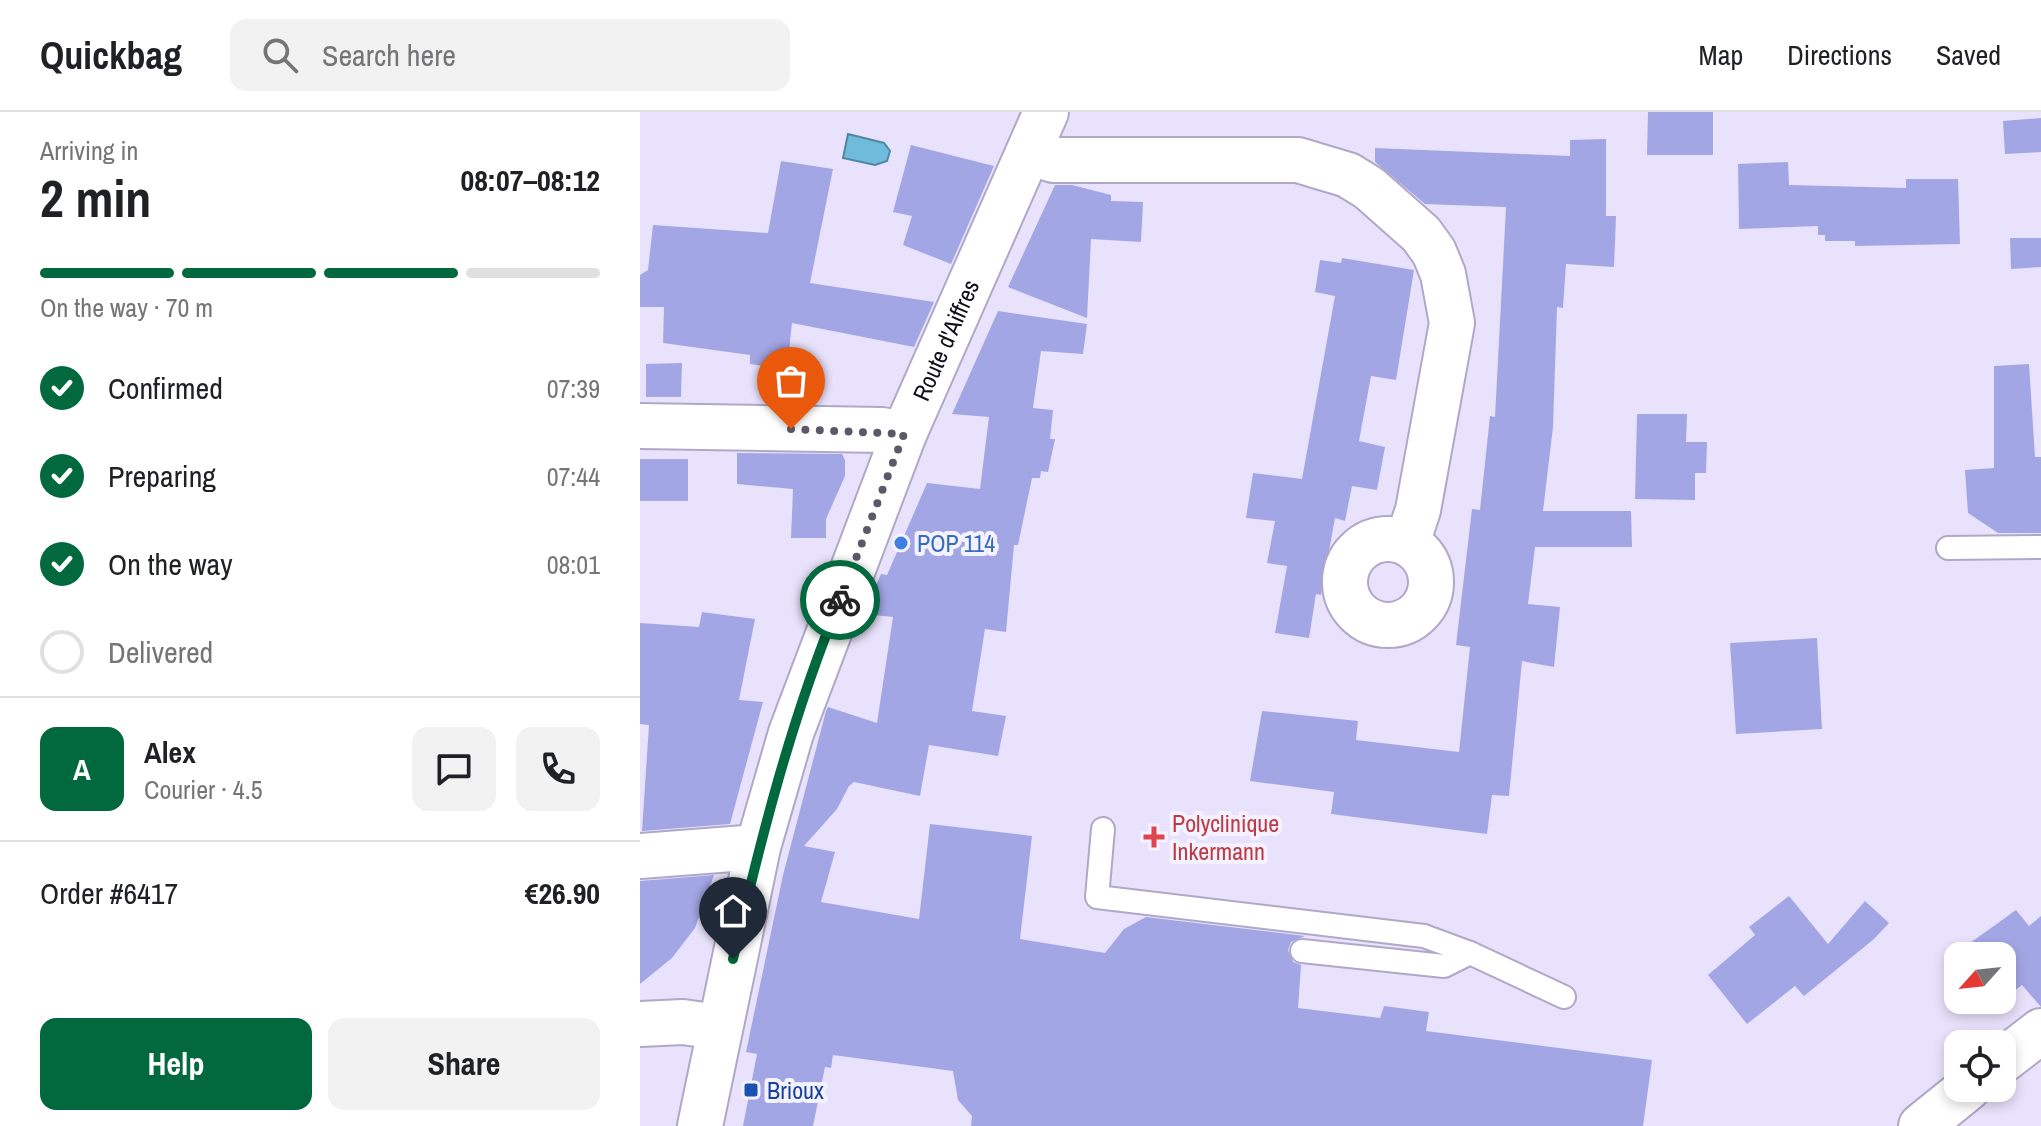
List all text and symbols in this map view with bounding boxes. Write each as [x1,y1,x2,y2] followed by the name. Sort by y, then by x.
[230,19,790,91] search box
[40,30,182,81] text: Quickbag
[258,33,302,77] icon: search
[322,35,456,75] text: Search here
[1699,36,1743,74] text: Map
[1787,36,1892,74] text: Directions
[1936,36,2001,74] text: Saved
[40,133,138,168] text: Arriving in
[461,160,600,200] text: 08:07–08:12
[40,163,151,233] text: 2 min
[905,274,986,406] street label: Route d'Aiffres
[40,290,213,325] text: On the way · 70 m
[757,347,825,429] pin
[769,359,813,403] icon: bag
[40,366,84,410] icon: check
[108,368,223,408] text: Confirmed
[547,371,600,406] text: 07:39
[40,454,84,498] icon: check
[108,456,216,496] text: Preparing
[547,459,600,494] text: 07:44
[917,527,995,559] place label: POP 114
[892,534,910,552] marker: POP 114
[40,542,84,586] icon: check
[108,544,232,584] text: On the way
[547,547,600,582] text: 08:01
[800,560,880,640] courier
[818,578,862,622] icon: bike
[108,632,213,672] text: Delivered
[412,727,496,811] button: chat
[516,727,600,811] button: phone
[144,732,196,772] text: Alex
[73,749,91,789] text: A
[144,772,263,807] text: Courier · 4.5
[1172,807,1279,867] place label: Polyclinique Inkermann
[1143,826,1165,848] marker: Polyclinique Inkermann
[40,873,178,913] text: Order #6417
[525,873,600,913] text: €26.90
[699,877,767,959] pin
[711,889,755,933] icon: home
[1944,942,2016,1014] north arrow
[1944,942,2016,1102] map controls
[40,1018,312,1110] button: Help
[328,1018,600,1110] button: Share
[1944,1030,2016,1102] button: locate
[767,1074,824,1106] place label: Brioux
[742,1081,760,1099] marker: Brioux

